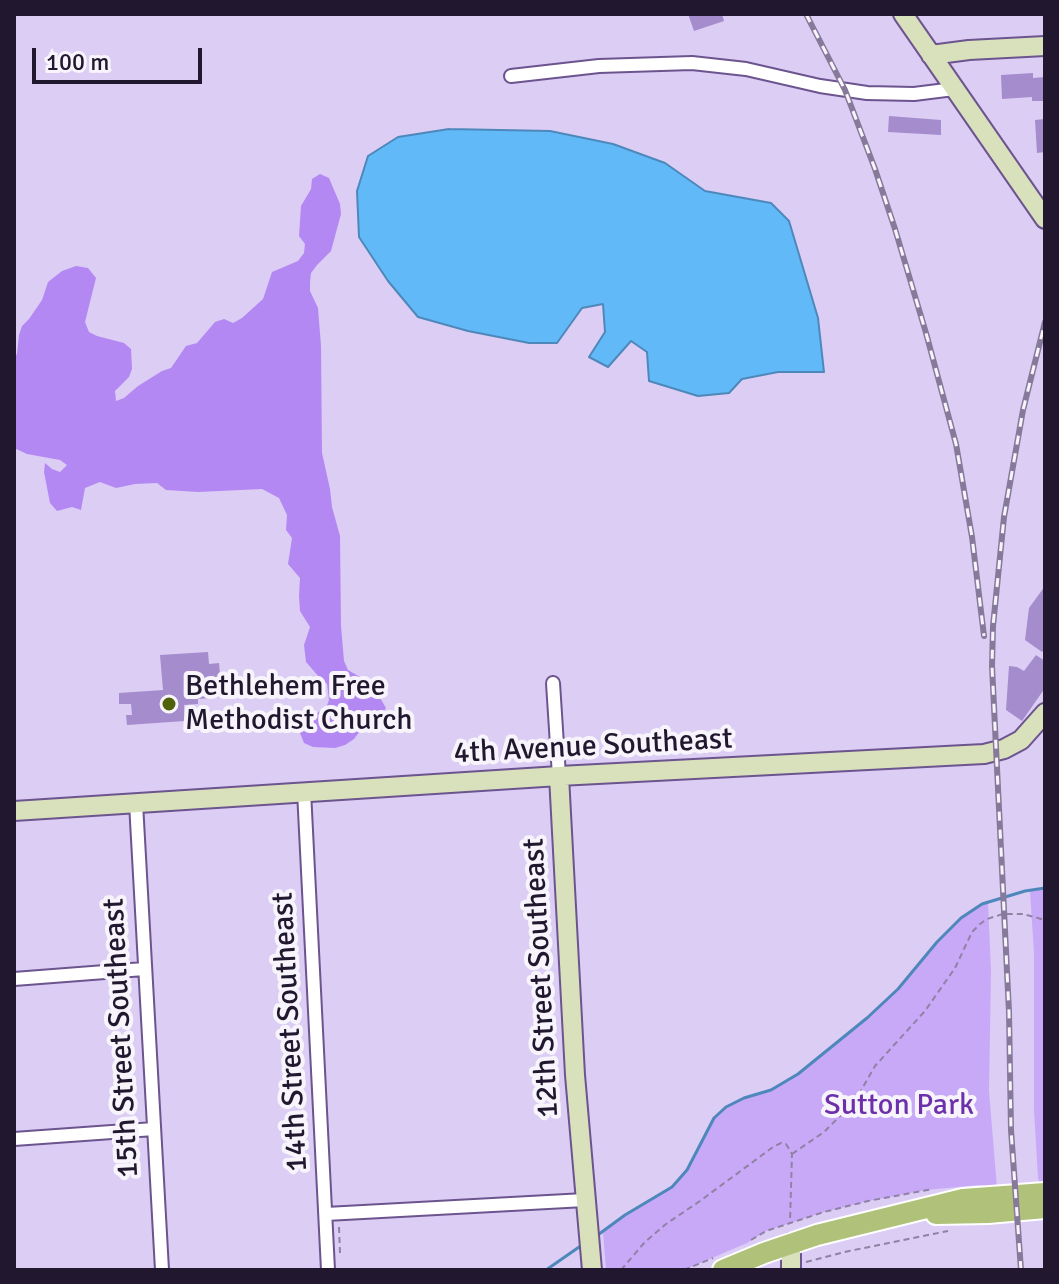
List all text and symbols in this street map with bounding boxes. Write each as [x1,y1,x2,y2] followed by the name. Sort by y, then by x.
[36,32,206,82] scale bar
[46,47,109,77] text: 100 m
[185,669,413,740] place label: Bethlehem Free Methodist Church
[160,695,178,713] marker: Bethlehem Free Methodist Church
[453,722,733,772] street label: 4th Avenue Southeast
[517,837,567,1119] street label: 12th Street Southeast
[266,891,316,1173] street label: 14th Street Southeast
[97,897,147,1179] street label: 15th Street Southeast
[824,1088,974,1124] park label: Sutton Park

